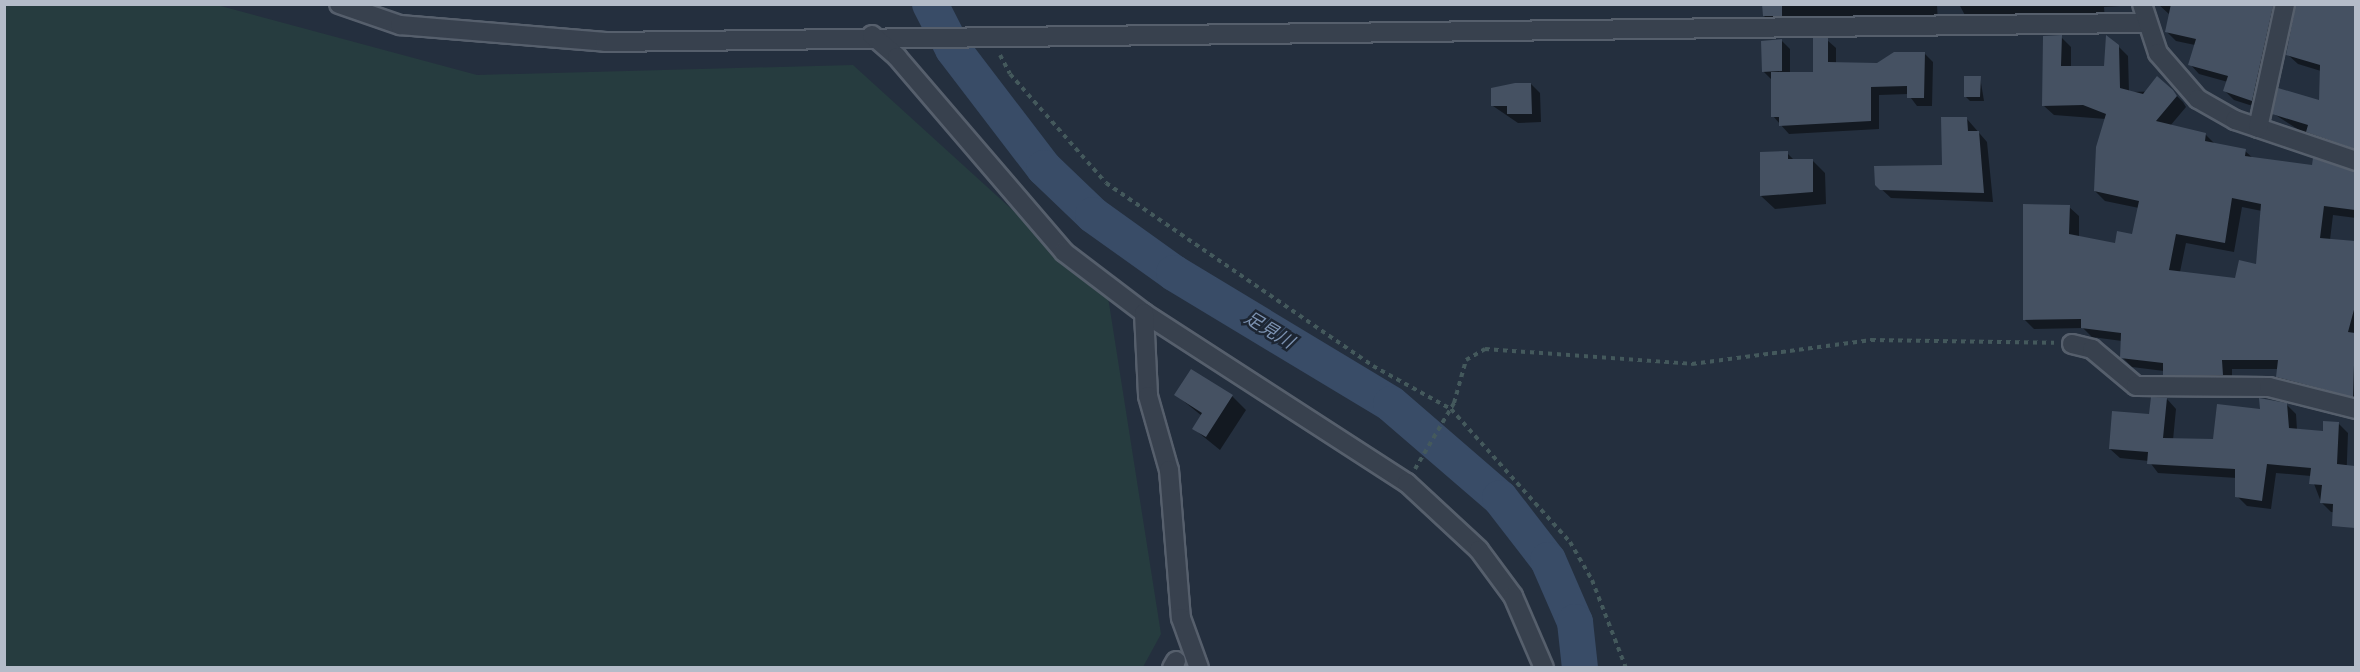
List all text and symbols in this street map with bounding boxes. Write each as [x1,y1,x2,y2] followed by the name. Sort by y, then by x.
[1240,307,1298,353] water label: 足見川

